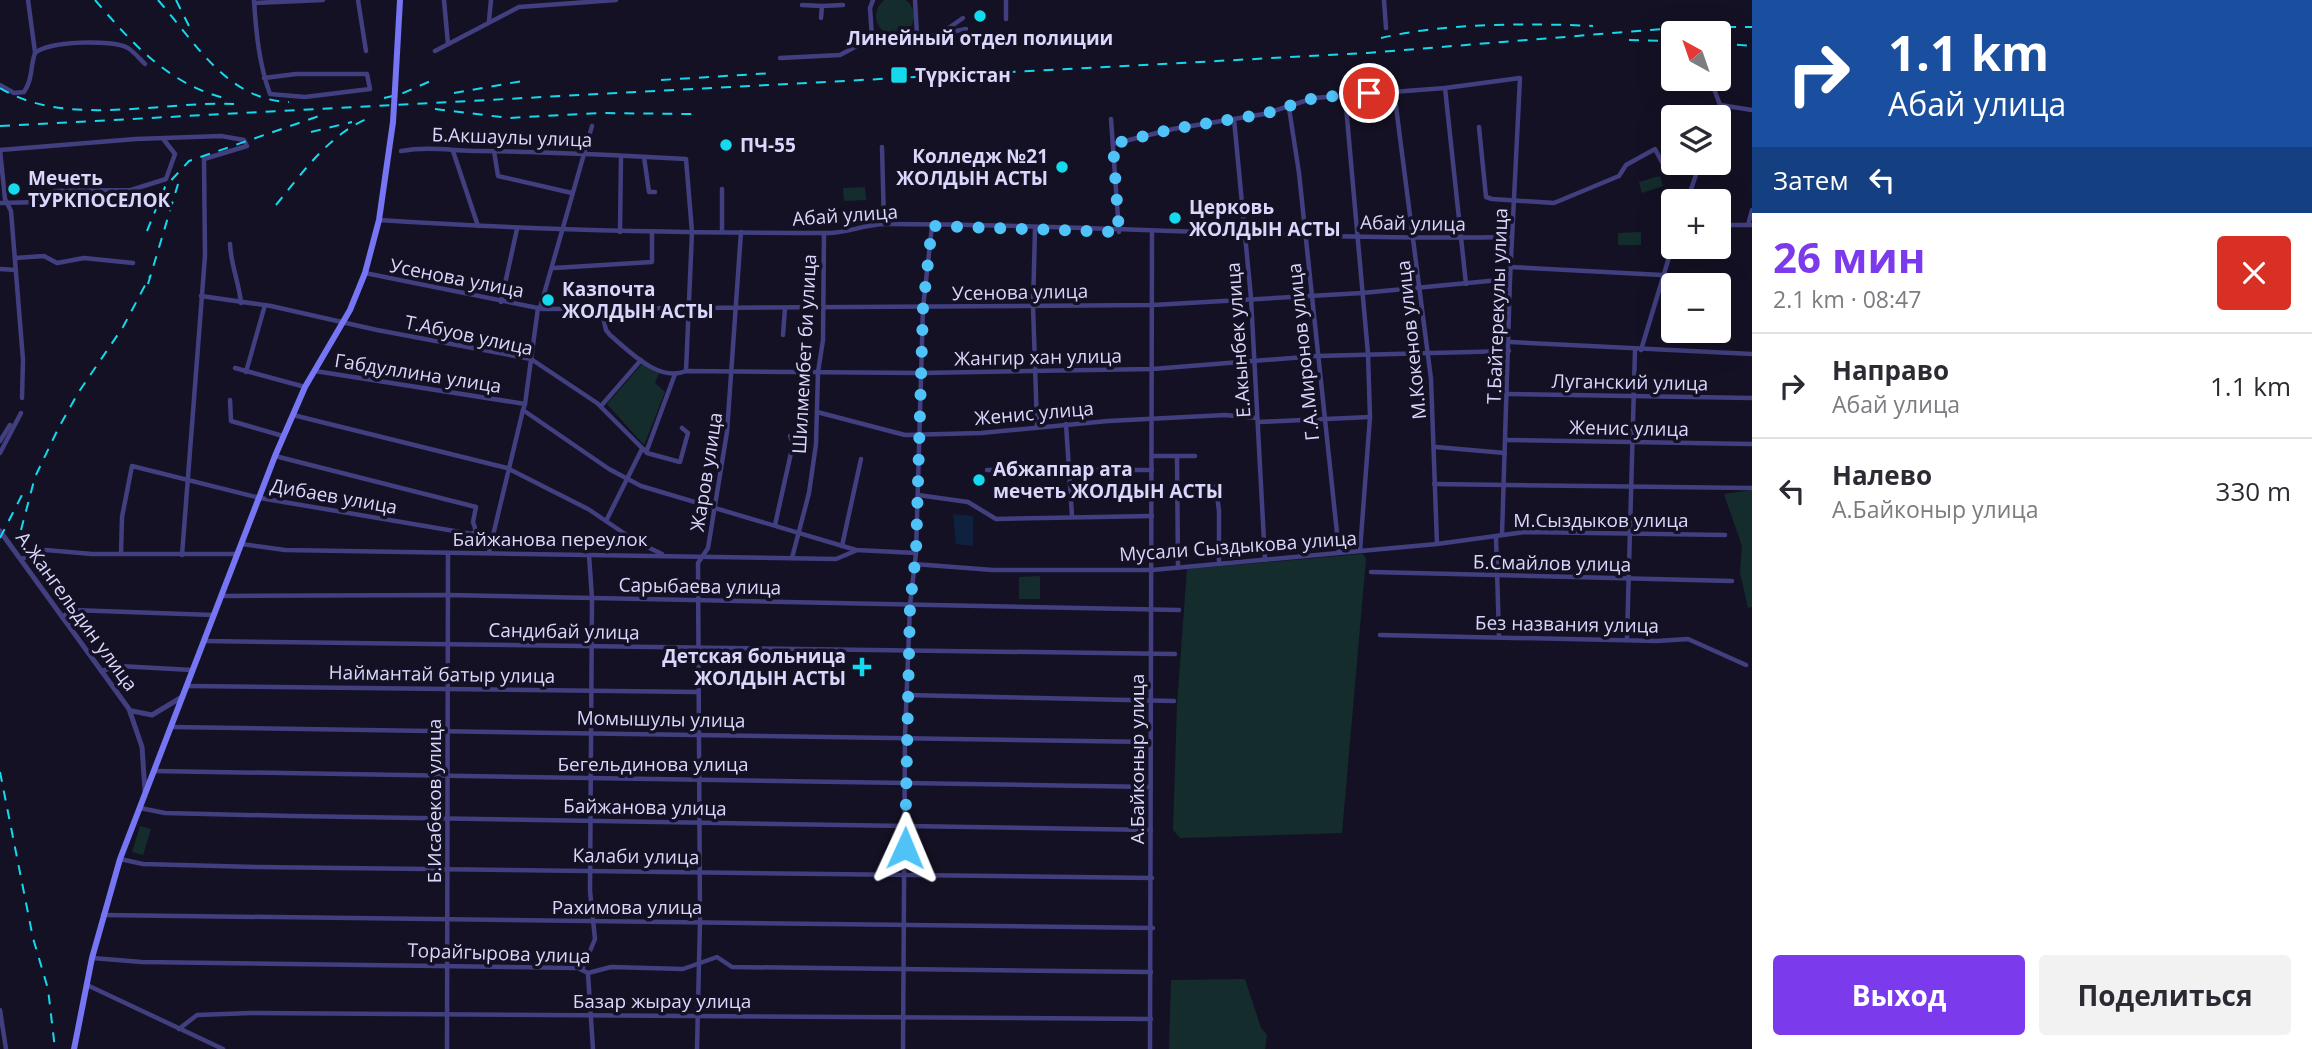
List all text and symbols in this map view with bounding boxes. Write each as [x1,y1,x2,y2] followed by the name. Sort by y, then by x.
[972,8,988,24] marker: Линейный отдел полиции
[1888,19,2049,85] text: 1.1 km
[1661,21,1731,91] north arrow
[1661,21,1731,343] map controls
[847,25,1113,51] place label: Линейный отдел полиции
[1773,28,1864,119] icon: right
[915,62,1011,88] place label: Түркістан
[1339,63,1399,123] pin
[889,65,909,85] marker: Түркістан
[1350,74,1388,112] icon: arrive
[1888,82,2066,125] text: Абай улица
[1661,105,1731,175] button: layers
[431,121,593,153] street label: Б.Акшаулы улица
[740,132,796,158] place label: ПЧ-55
[718,137,734,153] marker: ПЧ-55
[896,143,1048,191] place label: Колледж №21 ЖОЛДЫН АСТЫ
[1054,159,1070,175] marker: Колледж №21 ЖОЛДЫН АСТЫ
[1863,161,1901,199] icon: left
[1773,162,1849,198] text: Затем
[28,165,171,213] place label: Мечеть ТУРКПОСЕЛОК
[6,181,22,197] marker: Мечеть ТУРКПОСЕЛОК
[1661,189,1731,259] button: +
[1189,194,1341,242] place label: Церковь ЖОЛДЫН АСТЫ
[791,198,899,232] street label: Абай улица
[1481,207,1513,405] street label: Т.Байтерекулы улица
[1360,209,1466,237] street label: Абай улица
[1167,210,1183,226] marker: Церковь ЖОЛДЫН АСТЫ
[1773,228,1925,285] text: 26 мин
[2217,236,2291,310] button: close
[388,252,526,304] street label: Усенова улица
[786,253,822,455] street label: Шилмембет би улица
[1390,259,1432,421] street label: М.Кокенов улица
[1220,261,1256,419] street label: Е.Акынбек улица
[1281,262,1325,442] street label: Г.А.Миронов улица
[1661,273,1731,343] button: −
[562,276,714,324] place label: Казпочта ЖОЛДЫН АСТЫ
[952,278,1088,306] street label: Усенова улица
[1773,283,1921,315] text: 2.1 km · 08:47
[540,292,556,308] marker: Казпочта ЖОЛДЫН АСТЫ
[402,309,536,361] street label: Т.Абуов улица
[954,343,1122,371] street label: Жангир хан улица
[333,347,503,399] street label: Габдуллина улица
[1832,352,1949,388] text: Направо
[1773,367,1811,405] icon: right
[1551,368,1709,396] street label: Луганский улица
[2210,368,2291,404] text: 1.1 km
[1832,388,1960,420] text: Абай улица
[973,395,1095,431] street label: Женис улица
[684,411,728,533] street label: Жаров улица
[1569,414,1689,442] street label: Женис улица
[993,456,1223,504] place label: Абжаппар ата мечеть ЖОЛДЫН АСТЫ
[1832,457,1932,493] text: Налево
[269,472,399,520] street label: Дибаев улица
[971,472,987,488] marker: Абжаппар ата мечеть ЖОЛДЫН АСТЫ
[1773,472,1811,510] icon: left
[2216,473,2291,509] text: 330 m
[1832,493,2039,525] text: А.Байконыр улица
[1513,507,1689,533] street label: М.Сыздыков улица
[1118,525,1358,567] street label: Мусали Сыздыкова улица
[10,526,144,696] street label: А.Жангельдин улица
[452,526,648,552] street label: Байжанова переулок
[1473,549,1631,577] street label: Б.Смайлов улица
[618,572,782,600] street label: Сарыбаева улица
[1475,609,1659,639] street label: Без названия улица
[488,617,640,645] street label: Сандибай улица
[662,643,846,691] place label: Детская больница ЖОЛДЫН АСТЫ
[852,657,872,677] marker: Детская больница ЖОЛДЫН АСТЫ
[329,659,555,689] street label: Наймантай батыр улица
[1124,674,1150,844] street label: А.Байконыр улица
[576,705,746,733] street label: Момышулы улица
[421,719,447,883] street label: Б.Исабеков улица
[557,751,749,777] street label: Бегельдинова улица
[563,793,727,821] street label: Байжанова улица
[868,811,942,885] position arrow
[572,842,700,870] street label: Калаби улица
[552,894,702,920] street label: Рахимова улица
[407,937,591,969] street label: Торайгырова улица
[1773,955,2025,1035] button: Выход
[2039,955,2291,1035] button: Поделиться
[573,988,751,1014] street label: Базар жырау улица

